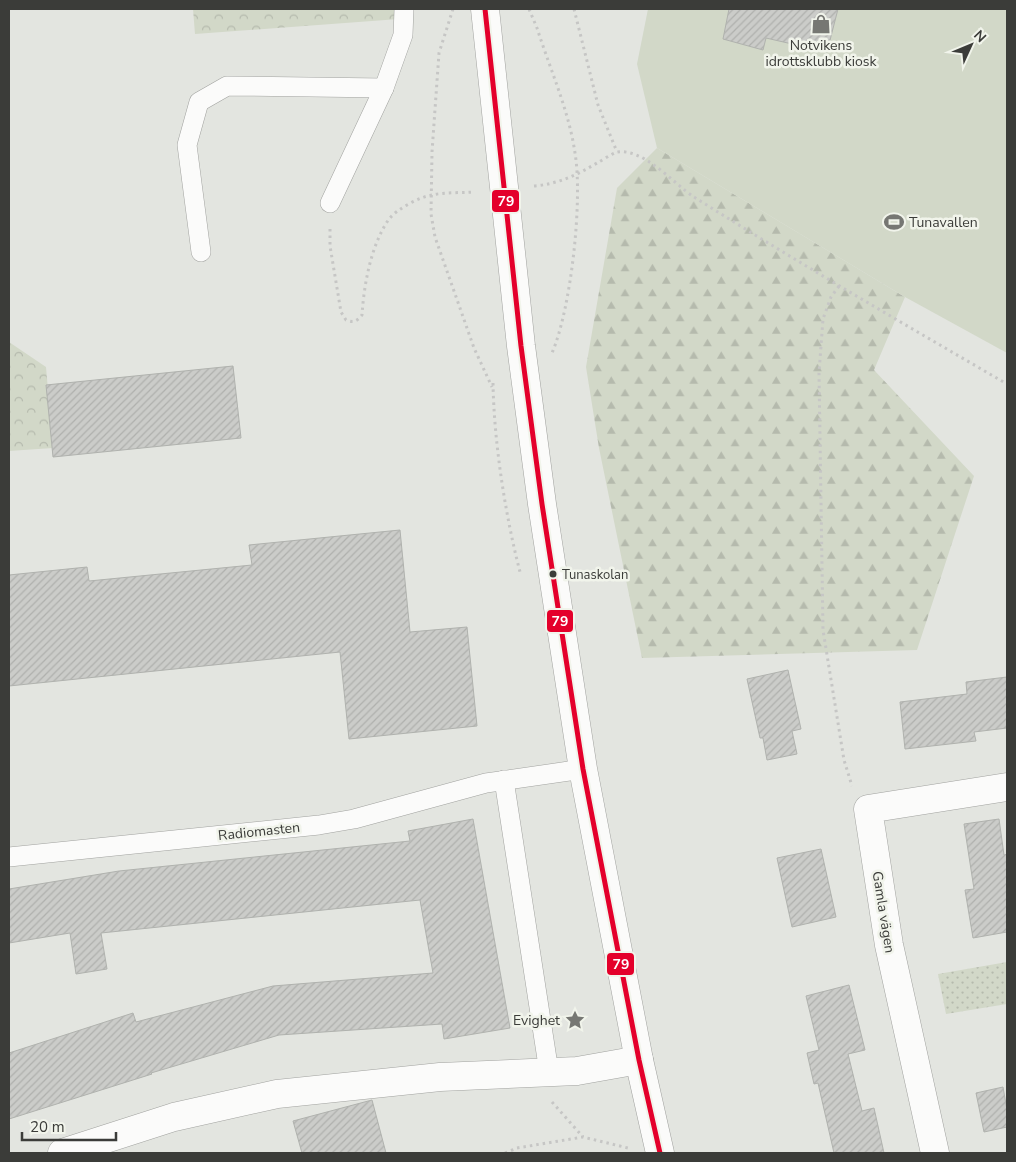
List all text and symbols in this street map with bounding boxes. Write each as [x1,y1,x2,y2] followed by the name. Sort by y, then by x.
[810,13,832,35] shop icon: Notvikens idrottsklubb kiosk
[946,20,996,70] north arrow
[970,26,990,47] text: N
[765,36,878,71] place label: Notvikens idrottsklubb kiosk
[491,189,520,213] line badge: 79
[498,192,514,211] text: 79
[883,211,905,233] sports icon: Tunavallen
[909,213,978,232] place label: Tunavallen
[562,566,628,584] place label: Tunaskolan
[548,569,558,579] marker: Tunaskolan
[546,609,574,633] line badge: 79
[552,612,568,631] text: 79
[217,818,301,845] street label: Radiomasten
[868,870,899,954] street label: Gamla vägen
[606,952,635,976] line badge: 79
[613,955,629,974] text: 79
[564,1009,586,1031] place icon: Evighet
[513,1011,560,1030] place label: Evighet
[22,1110,116,1142] scale bar
[30,1117,65,1137] text: 20 m

